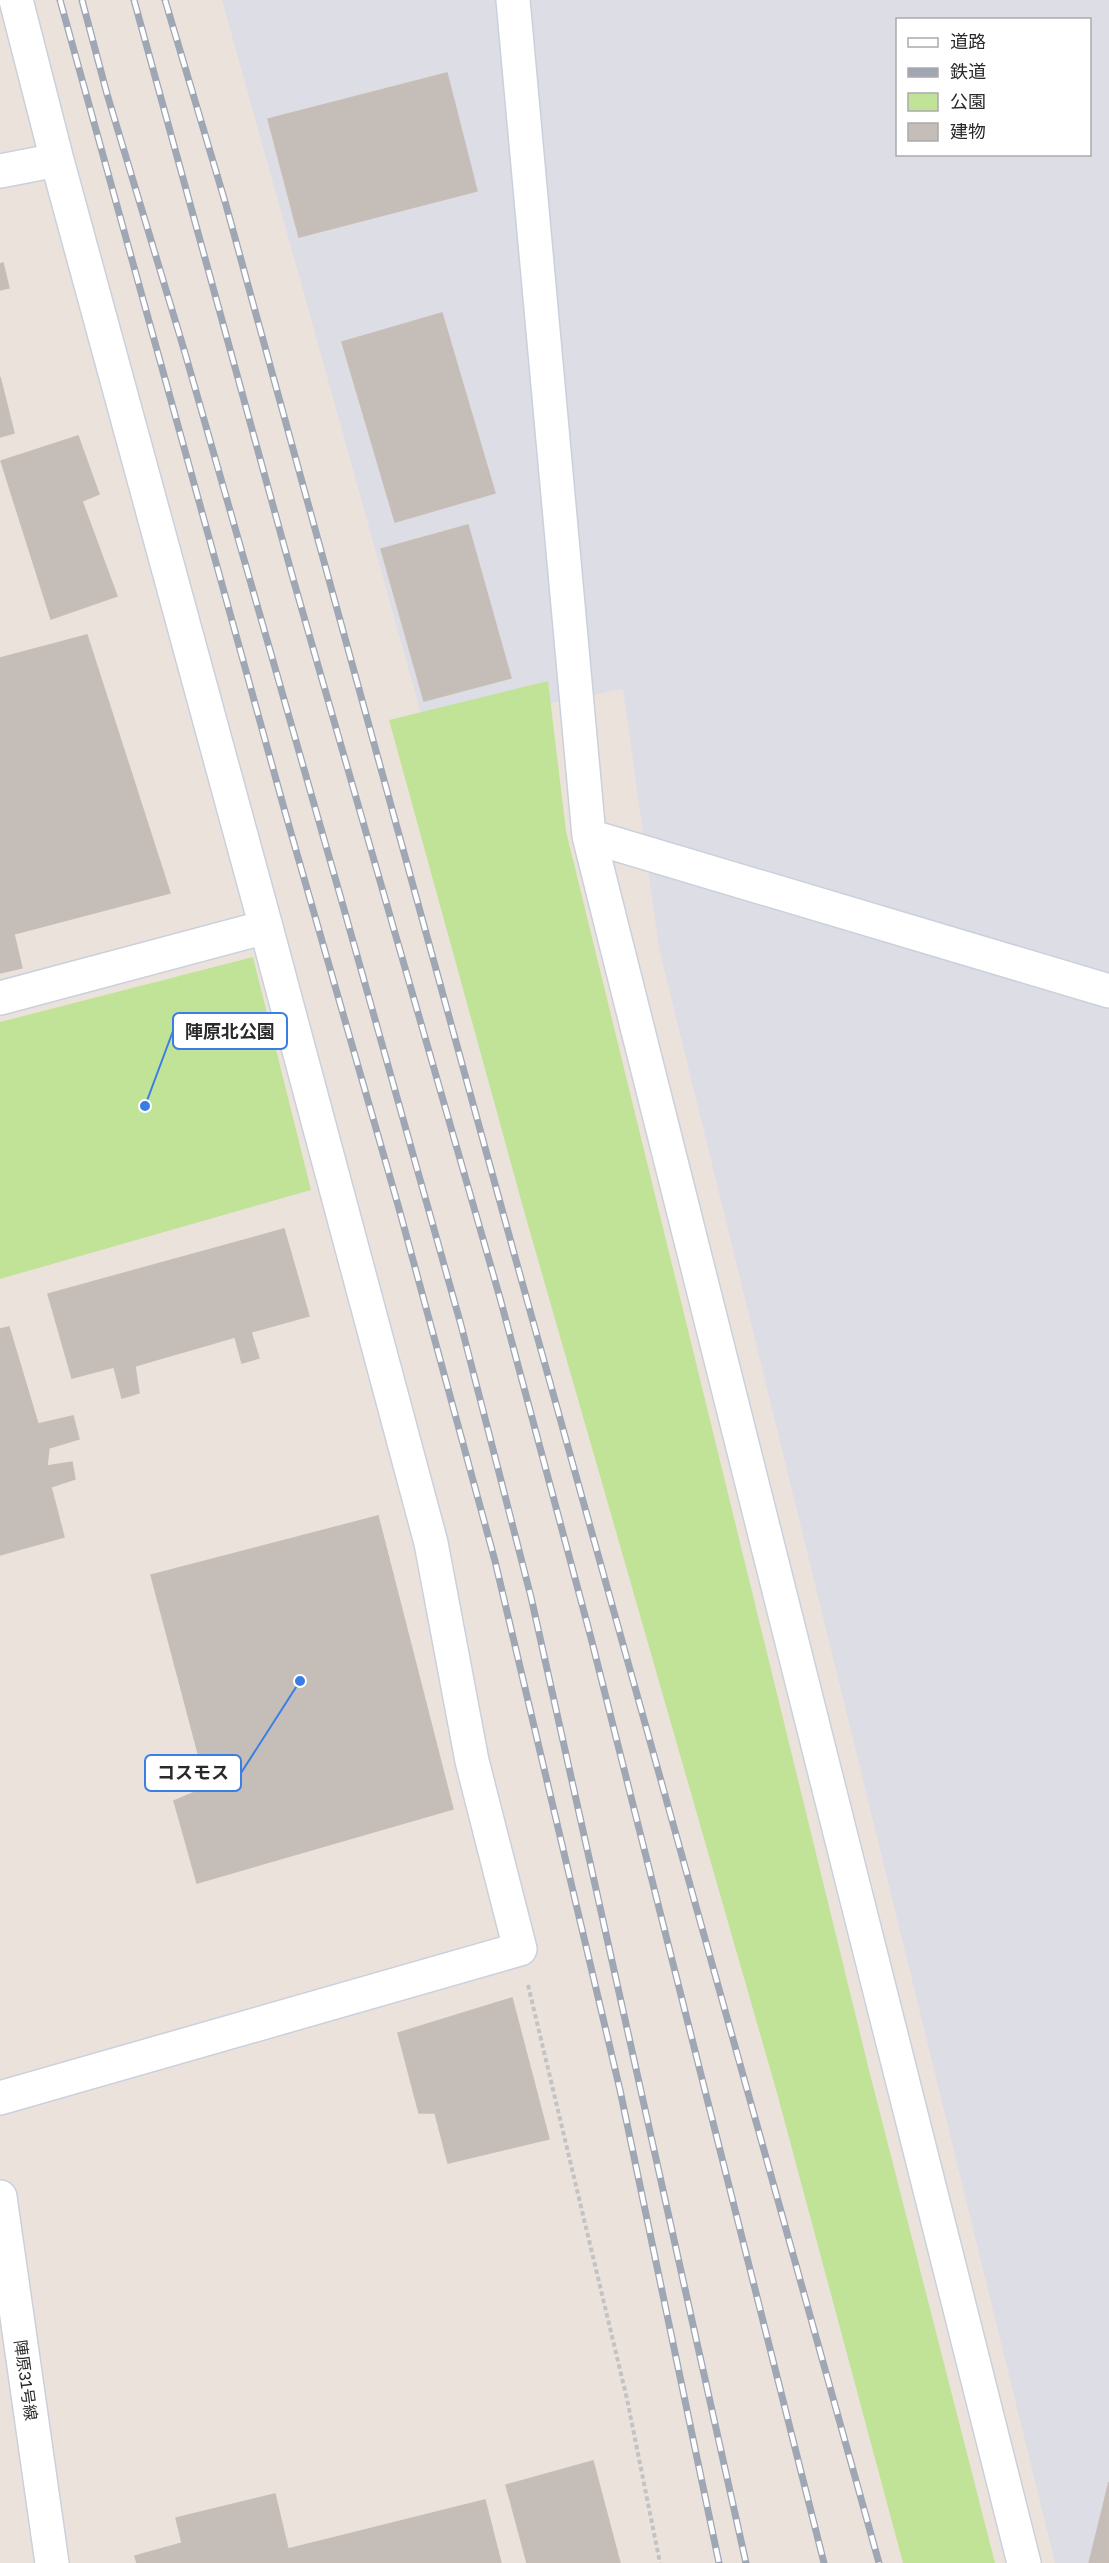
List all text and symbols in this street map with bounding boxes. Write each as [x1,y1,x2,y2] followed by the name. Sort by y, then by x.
[896,18,1091,156] legend
[950,30,986,52] text: 道路
[950,60,986,82] text: 鉄道
[950,90,986,112] text: 公園
[950,120,986,142] text: 建物
[173,1013,287,1049] callout: 陣原北公園
[185,1020,275,1042] text: 陣原北公園
[145,1755,241,1791] callout: コスモス
[157,1761,229,1783] text: コスモス
[10,2338,42,2422] street label: 陣原31号線

